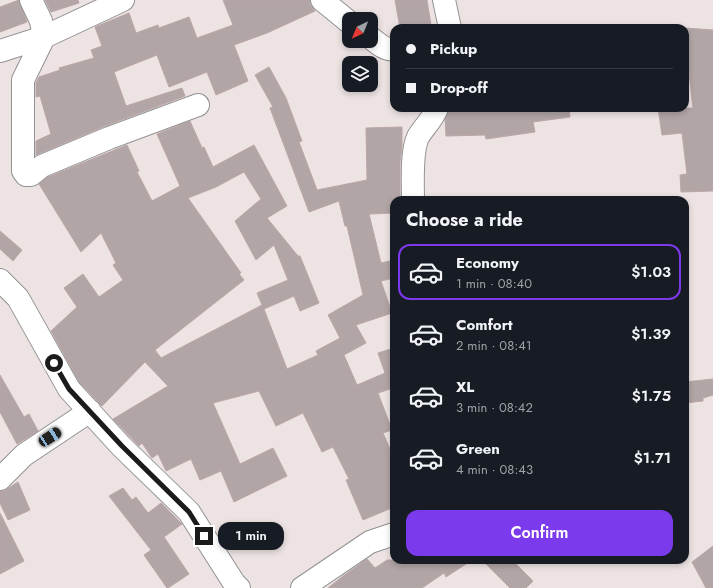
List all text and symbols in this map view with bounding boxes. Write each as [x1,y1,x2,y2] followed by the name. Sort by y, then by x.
[342,12,378,48] north arrow
[342,12,378,92] map controls
[430,38,477,60] text: Pickup
[342,56,378,92] button: layers
[430,77,488,99] text: Drop-off
[406,207,523,233] text: Choose a ride
[456,252,519,274] text: Economy
[408,254,444,290] icon: car
[631,261,671,283] text: $1.03
[456,274,532,293] text: 1 min · 08:40
[456,314,513,336] text: Comfort
[408,316,444,352] icon: car
[631,323,671,345] text: $1.39
[456,336,532,355] text: 2 min · 08:41
[45,354,63,372] route start
[456,376,474,398] text: XL
[408,378,444,414] icon: car
[632,385,671,407] text: $1.75
[456,398,533,417] text: 3 min · 08:42
[37,425,63,449] car
[456,438,500,460] text: Green
[408,440,444,476] icon: car
[634,447,671,469] text: $1.71
[456,460,533,479] text: 4 min · 08:43
[406,510,673,556] button: Confirm
[218,522,284,550] callout: 1 min
[235,526,267,545] text: 1 min
[195,527,213,545] route end

